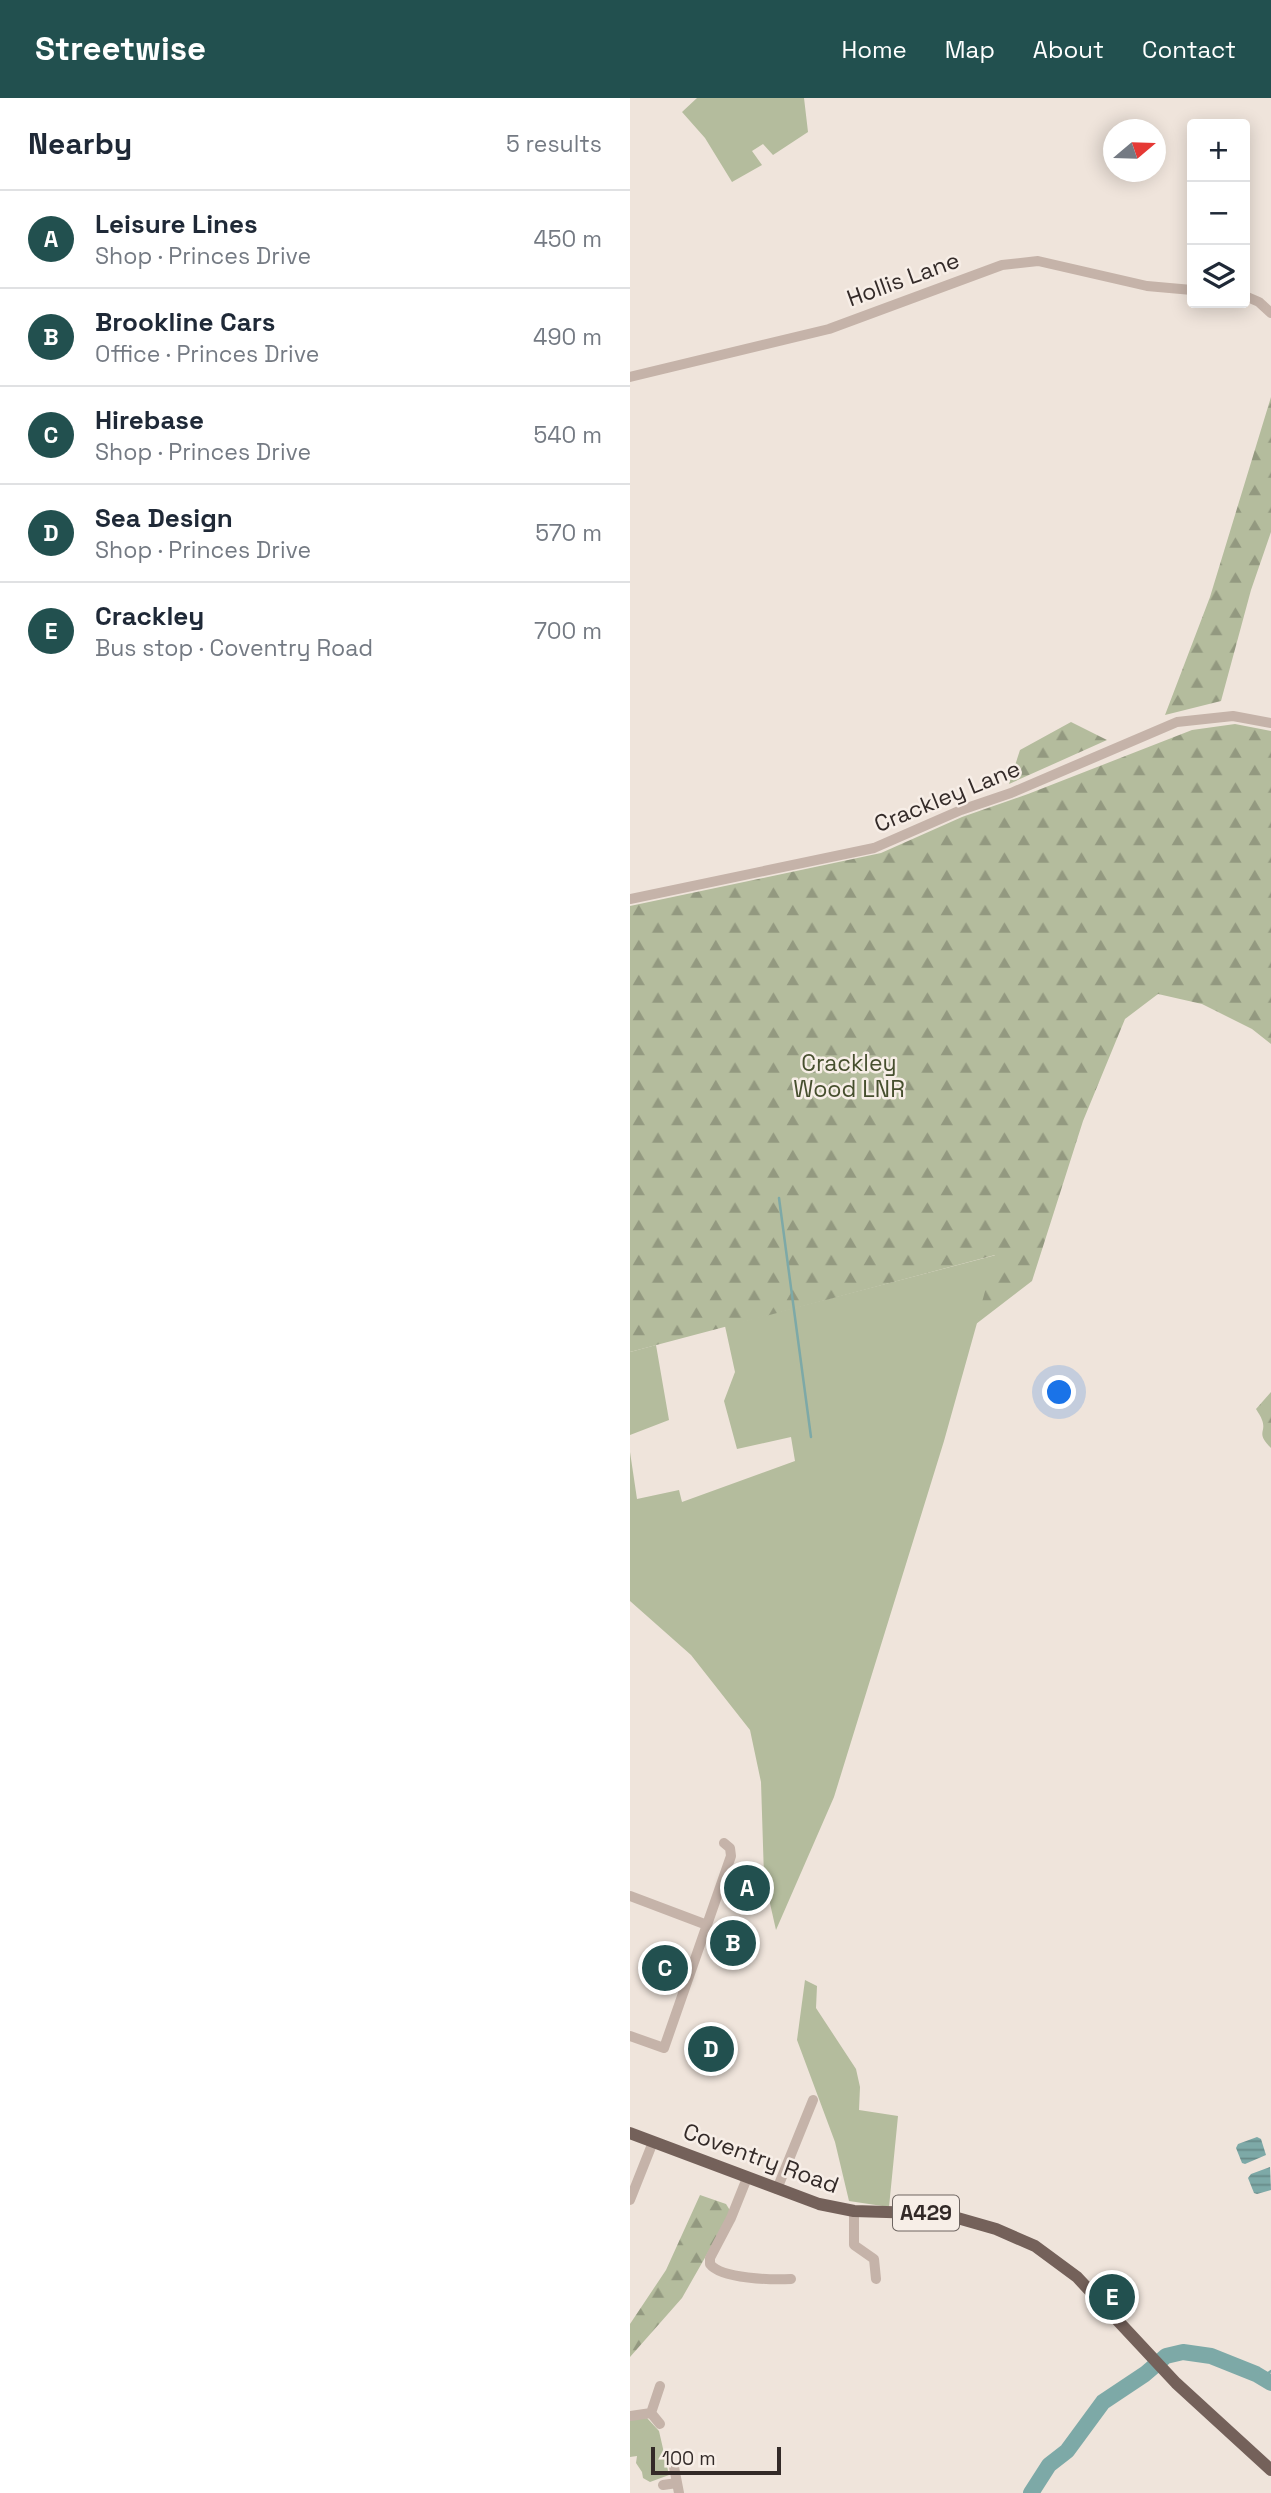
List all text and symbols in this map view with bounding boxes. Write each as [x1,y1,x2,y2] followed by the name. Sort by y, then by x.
[35,28,206,70] text: Streetwise
[841,34,907,65] text: Home
[945,34,995,65] text: Map
[1033,34,1104,65] text: About
[1142,34,1236,65] text: Contact
[1103,119,1166,182] north arrow
[1187,119,1250,308] map controls
[1187,119,1250,182] button: +
[28,124,132,163] text: Nearby
[506,129,602,159] text: 5 results
[1187,182,1250,245] button: −
[95,207,258,241] text: Leisure Lines
[44,224,58,254] text: A
[533,224,602,254] text: 450 m
[95,241,311,271] text: Shop · Princes Drive
[843,245,963,313] street label: Hollis Lane
[1187,245,1250,308] button: layers
[95,305,275,339] text: Brookline Cars
[43,322,59,352] text: B
[533,322,602,352] text: 490 m
[95,339,319,369] text: Office · Princes Drive
[95,403,204,437] text: Hirebase
[44,420,58,450] text: C
[533,420,602,450] text: 540 m
[95,437,311,467] text: Shop · Princes Drive
[95,501,233,535] text: Sea Design
[43,518,59,548] text: D
[535,518,602,548] text: 570 m
[95,535,311,565] text: Shop · Princes Drive
[95,599,204,633] text: Crackley
[45,616,57,646] text: E
[534,616,602,646] text: 700 m
[95,633,373,663] text: Bus stop · Coventry Road
[870,753,1024,839] street label: Crackley Lane
[793,1048,905,1104] park label: Crackley Wood LNR
[1042,1375,1076,1409] your location
[724,1862,770,1914] pin: A
[710,1917,756,1969] pin: B
[642,1942,688,1994] pin: C
[688,2023,734,2075] pin: D
[679,2116,843,2200] street label: Coventry Road
[893,2196,959,2230] road number: A429
[1089,2271,1135,2323] pin: E
[651,2444,780,2476] scale bar
[662,2446,716,2471] text: 100 m

